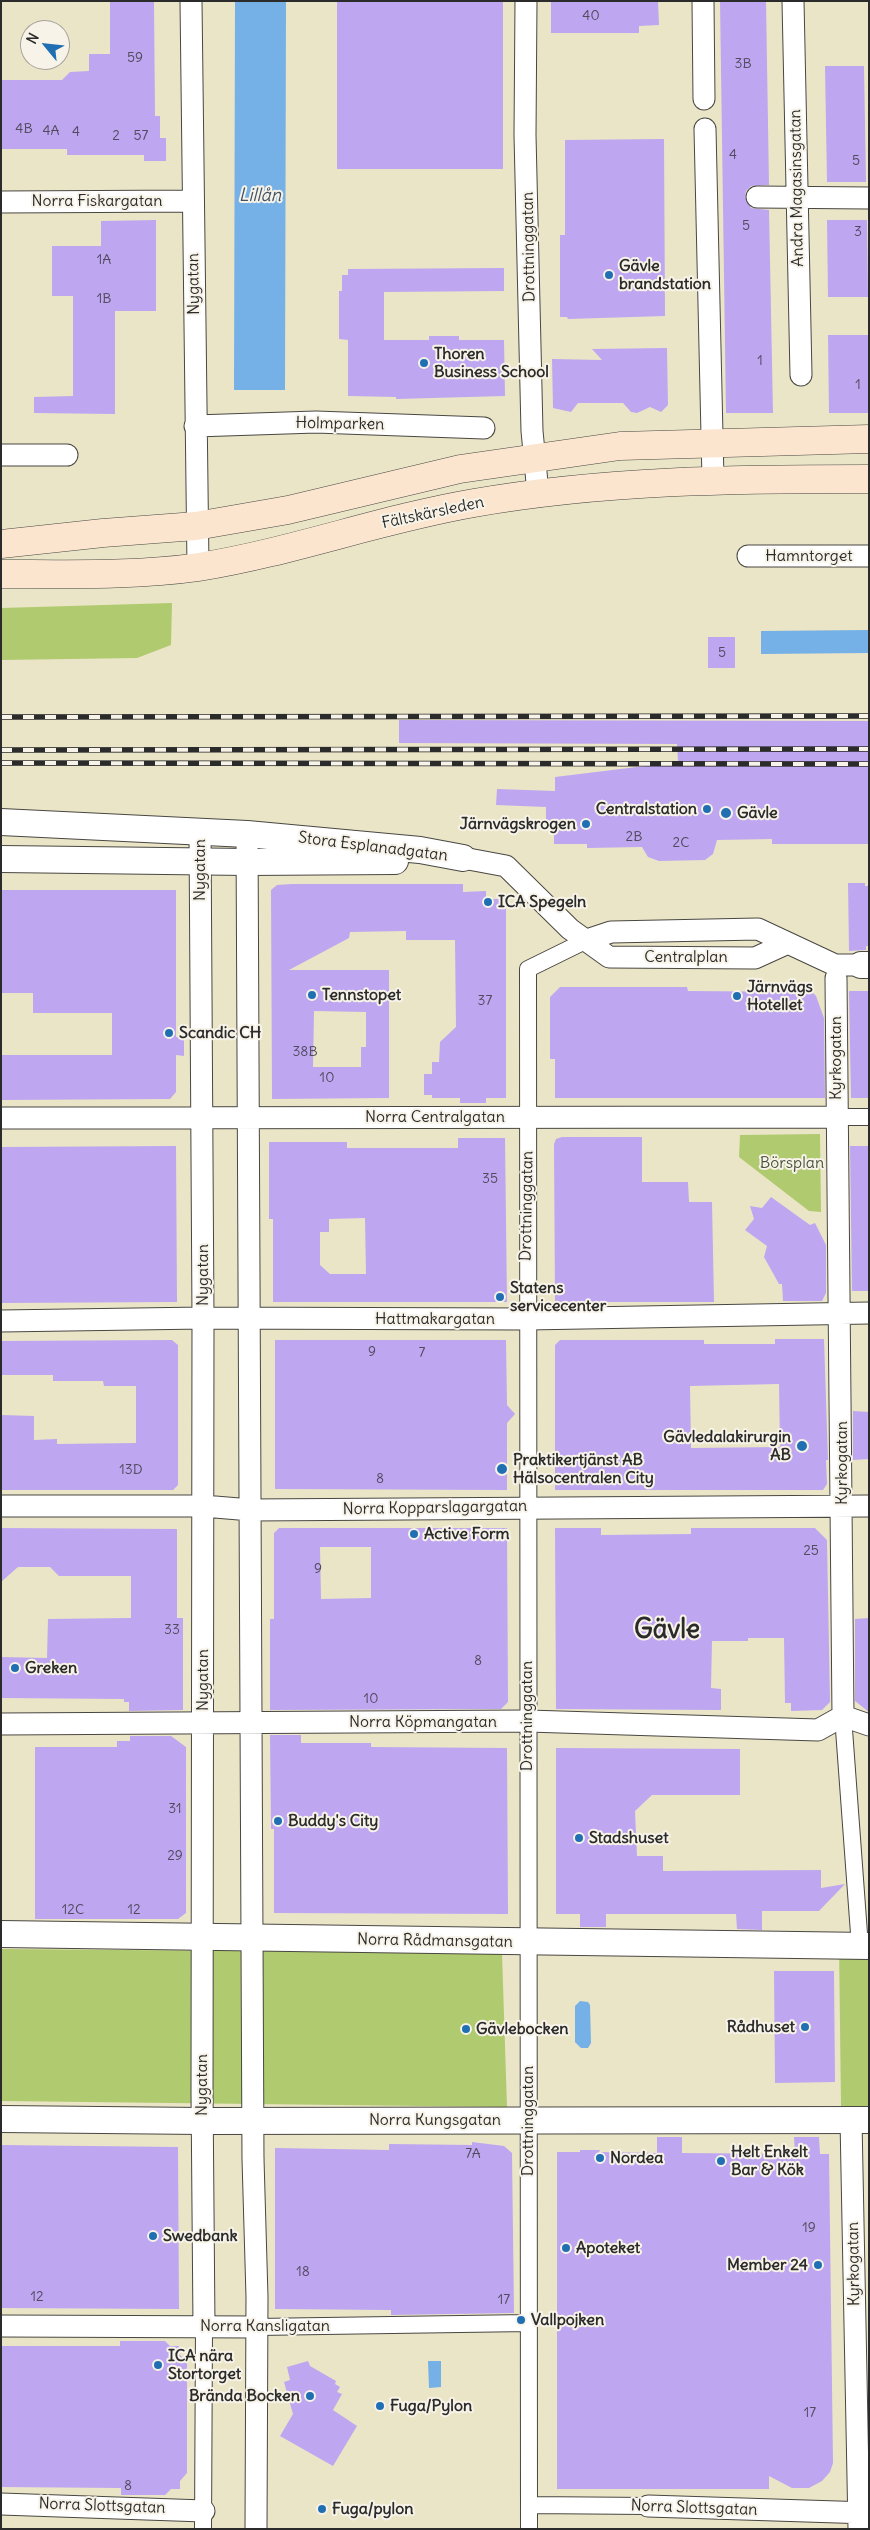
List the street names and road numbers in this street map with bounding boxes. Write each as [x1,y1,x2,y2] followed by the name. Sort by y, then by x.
[786,109,808,267] street label: Andra Magasinsgatan
[31,191,163,211] street label: Norra Fiskargatan
[518,192,540,302] street label: Drottninggatan
[184,253,204,315] street label: Nygatan
[295,414,385,434] street label: Holmparken
[380,493,486,533] street label: Fältskärsleden
[765,546,853,566] street label: Hamntorget
[297,828,449,866] street label: Stora Esplanadgatan
[190,839,210,901] street label: Nygatan
[644,947,728,967] street label: Centralplan
[826,1016,846,1100] street label: Kyrkogatan
[365,1107,505,1127] street label: Norra Centralgatan
[516,1151,538,1261] street label: Drottninggatan
[193,1244,213,1306] street label: Nygatan
[375,1309,495,1329] street label: Hattmakargatan
[832,1421,852,1505] street label: Kyrkogatan
[343,1497,527,1519] street label: Norra Kopparslagargatan
[193,1649,213,1711] street label: Nygatan
[517,1661,537,1771] street label: Drottninggatan
[349,1712,497,1732] street label: Norra Köpmangatan
[357,1930,513,1952] street label: Norra Rådmansgatan
[192,2054,212,2116] street label: Nygatan
[518,2066,538,2176] street label: Drottninggatan
[369,2110,501,2130] street label: Norra Kungsgatan
[844,2222,864,2306] street label: Kyrkogatan
[200,2316,330,2336] street label: Norra Kansligatan
[38,2494,166,2518] street label: Norra Slottsgatan
[630,2496,758,2520] street label: Norra Slottsgatan

